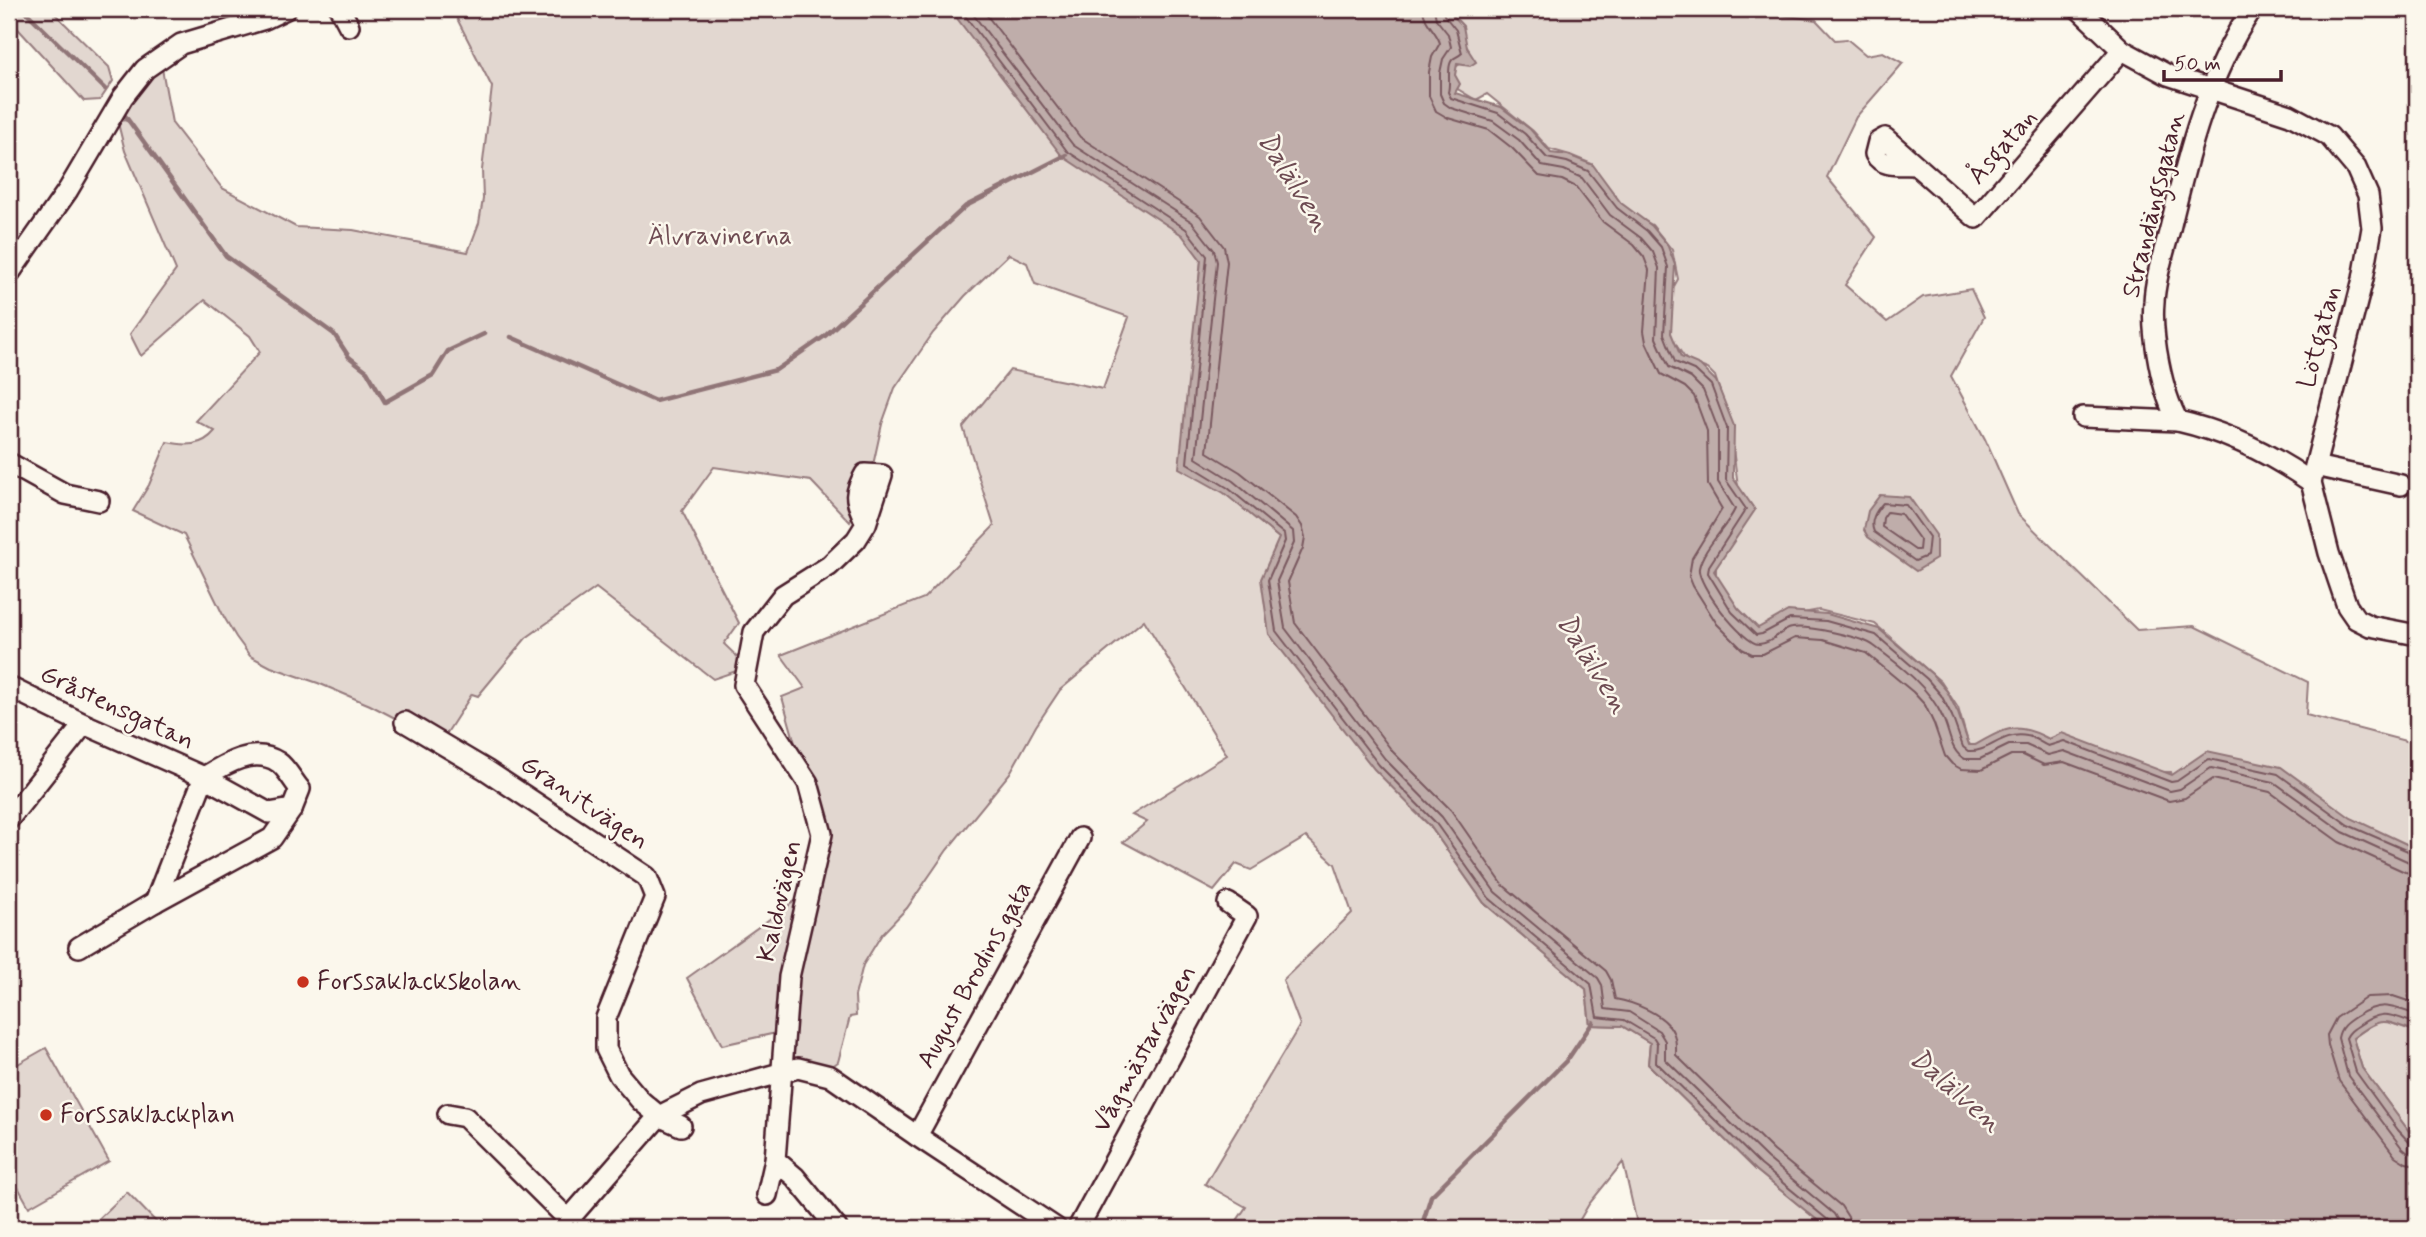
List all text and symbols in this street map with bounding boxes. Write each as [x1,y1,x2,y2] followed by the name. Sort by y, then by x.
[2164,38,2281,82] scale bar
[2174,50,2221,78] text: 50 m
[1960,101,2048,194] street label: Åsgatan
[2114,108,2196,302] street label: Strandängsgatan
[1248,125,1338,239] water label: Dalälven
[648,220,792,254] park label: Älvravinerna
[2290,282,2353,393] street label: Lötgatan
[1547,607,1637,721] water label: Dalälven
[33,657,200,760] street label: Gråstensgatan
[513,748,655,858] street label: Granitvägen
[749,837,811,965] street label: Kaldovägen
[909,875,1041,1075] street label: August Brodins gata
[1085,959,1205,1139] street label: Vågmästarvägen
[317,965,521,999] place label: Forssaklackskolan
[295,974,311,990] marker: Forssaklackskolan
[1901,1041,2009,1141] water label: Dalälven
[60,1098,235,1132] place label: Forssaklackplan
[38,1107,54,1123] marker: Forssaklackplan

